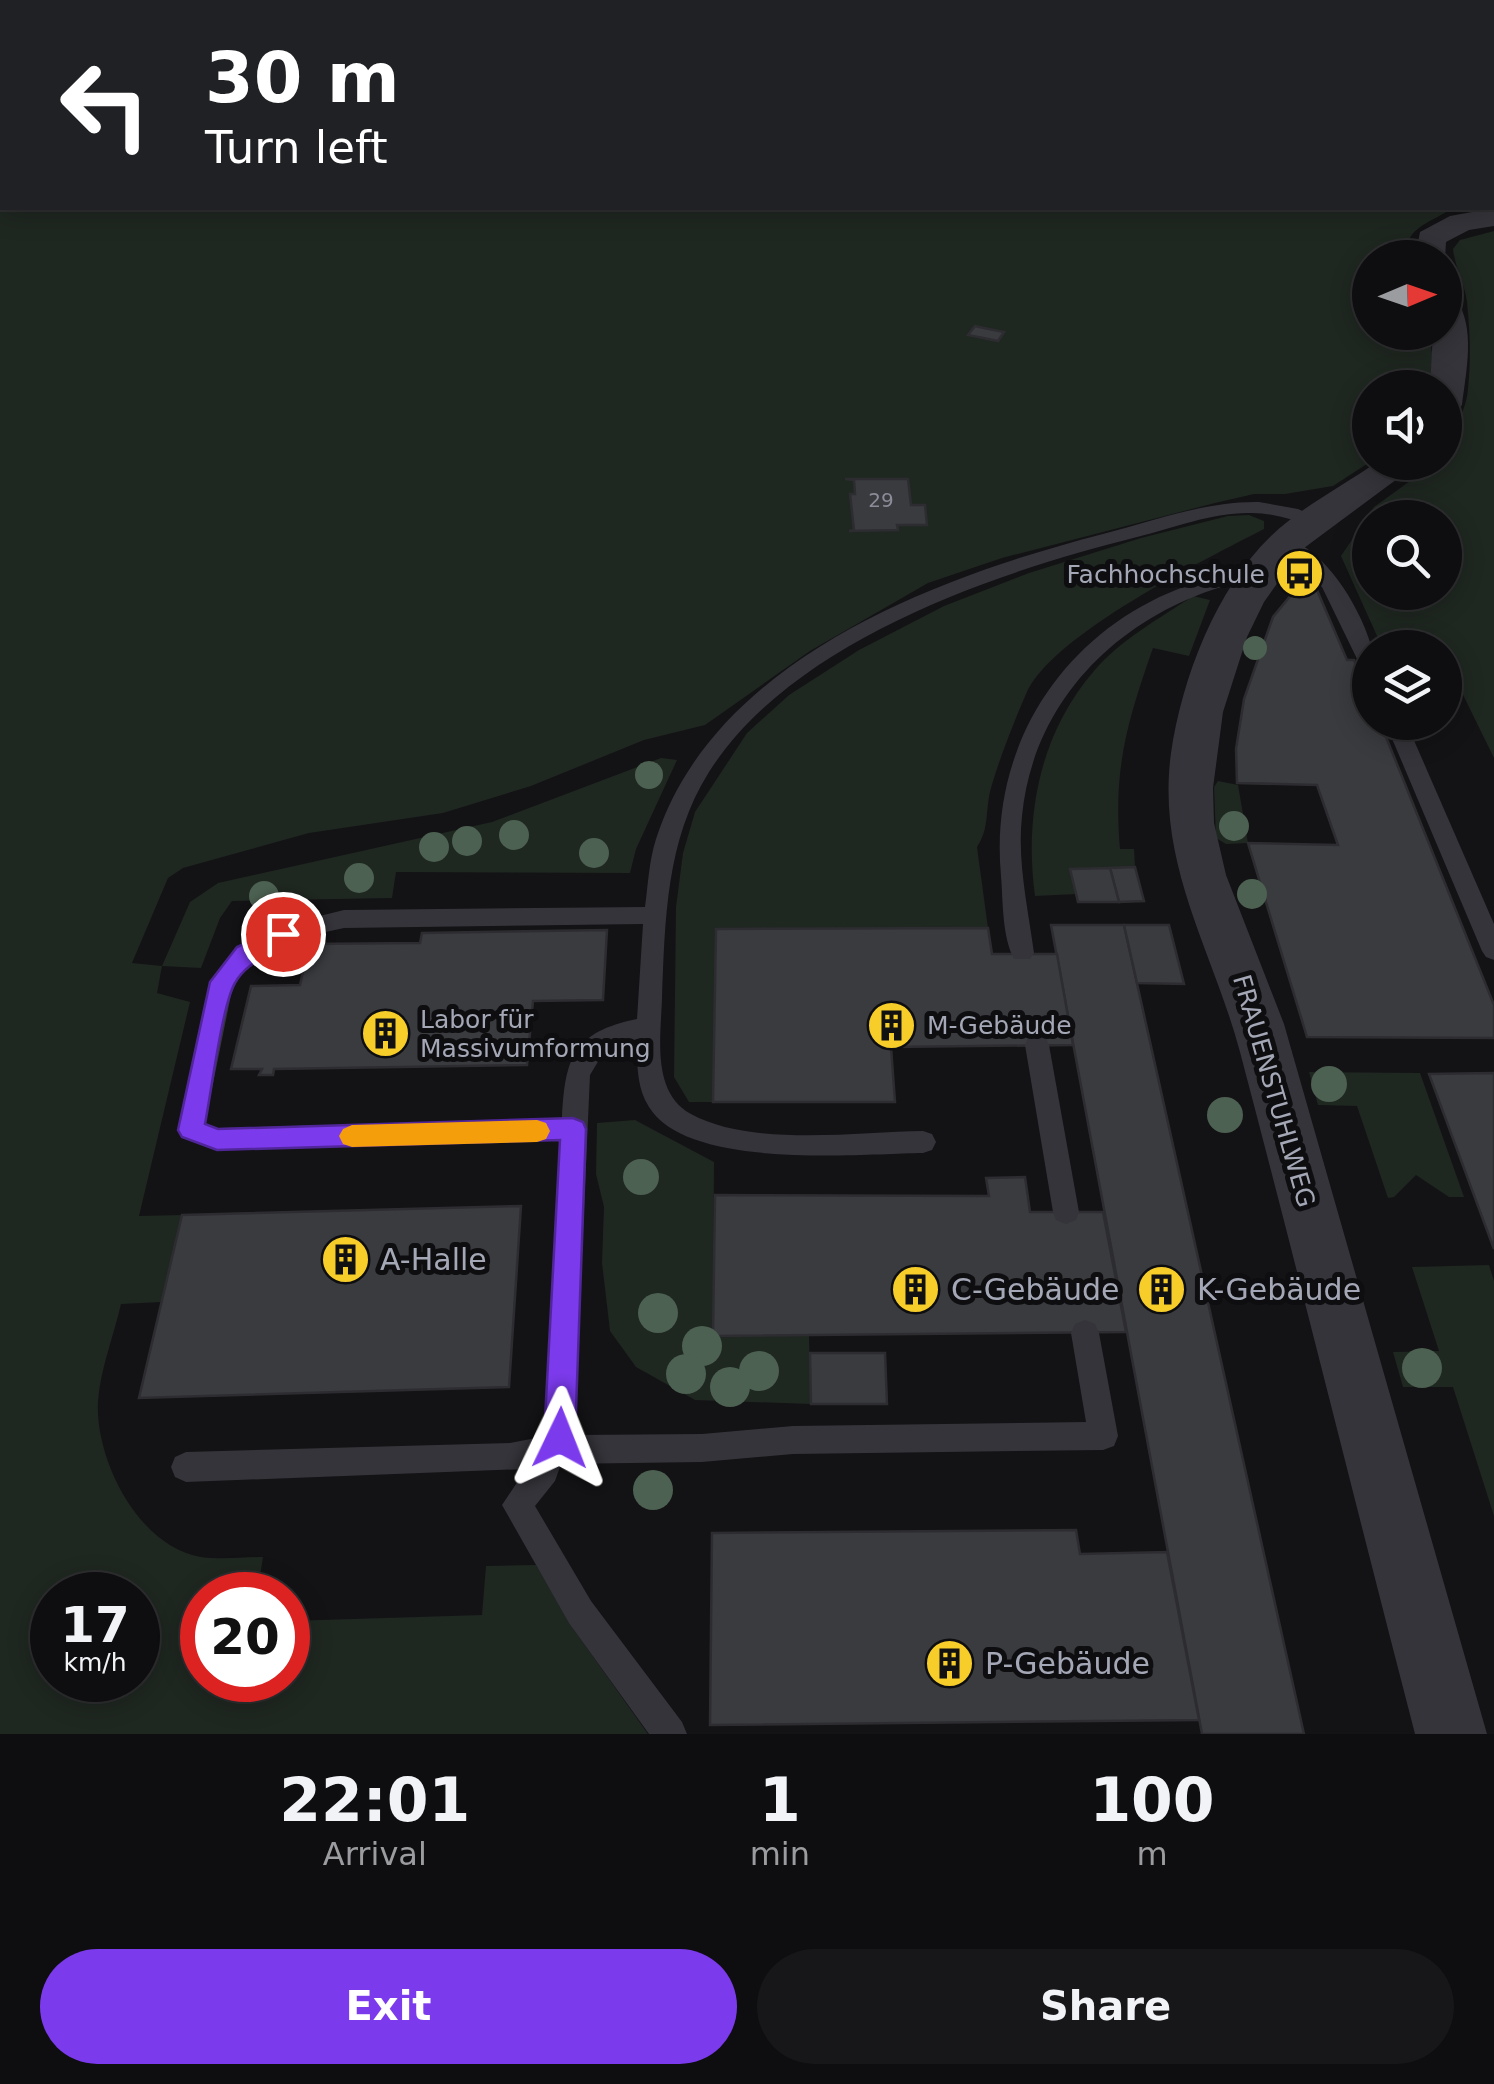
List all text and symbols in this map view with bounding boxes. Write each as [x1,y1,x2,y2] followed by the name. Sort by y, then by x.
[205,37,400,119] text: 30 m
[40,40,170,170] icon: left
[205,121,388,174] text: Turn left
[1352,240,1462,350] north arrow
[1352,240,1462,740] map controls
[1352,370,1462,480] button: sound
[868,488,894,512] house number: 29
[1352,500,1462,610] button: search
[1274,548,1326,600] bus stop icon: Fachhochschule
[1066,560,1265,589] place label: Fachhochschule
[1352,630,1462,740] button: layers
[241,892,326,977] pin
[256,907,311,962] icon: arrive
[1227,971,1321,1211] street label: FRAUENSTUHLWEG
[866,999,918,1051] building icon: M-Gebäude
[420,1005,651,1063] place label: Labor für Massivumformung
[359,1007,411,1059] building icon: Labor für Massivumformung
[927,1011,1072,1040] place label: M-Gebäude
[319,1233,371,1285] building icon: A-Halle
[380,1242,487,1277] place label: A-Halle
[890,1263,942,1315] building icon: C-Gebäude
[1136,1263,1188,1315] building icon: K-Gebäude
[951,1272,1120,1307] place label: C-Gebäude
[1197,1272,1361,1307] place label: K-Gebäude
[508,1386,612,1490] position arrow
[180,1572,310,1702] speed limit sign: 20
[60,1596,130,1654] text: 17
[924,1637,976,1689] building icon: P-Gebäude
[985,1646,1150,1681] place label: P-Gebäude
[63,1648,127,1677] text: km/h
[279,1765,470,1835] text: 22:01
[759,1765,801,1835] text: 1
[1089,1765,1215,1835] text: 100
[323,1835,427,1873] text: Arrival
[750,1835,810,1873] text: min
[1136,1835,1168,1873] text: m
[40,1949,737,2064] button: Exit
[757,1949,1454,2064] button: Share

